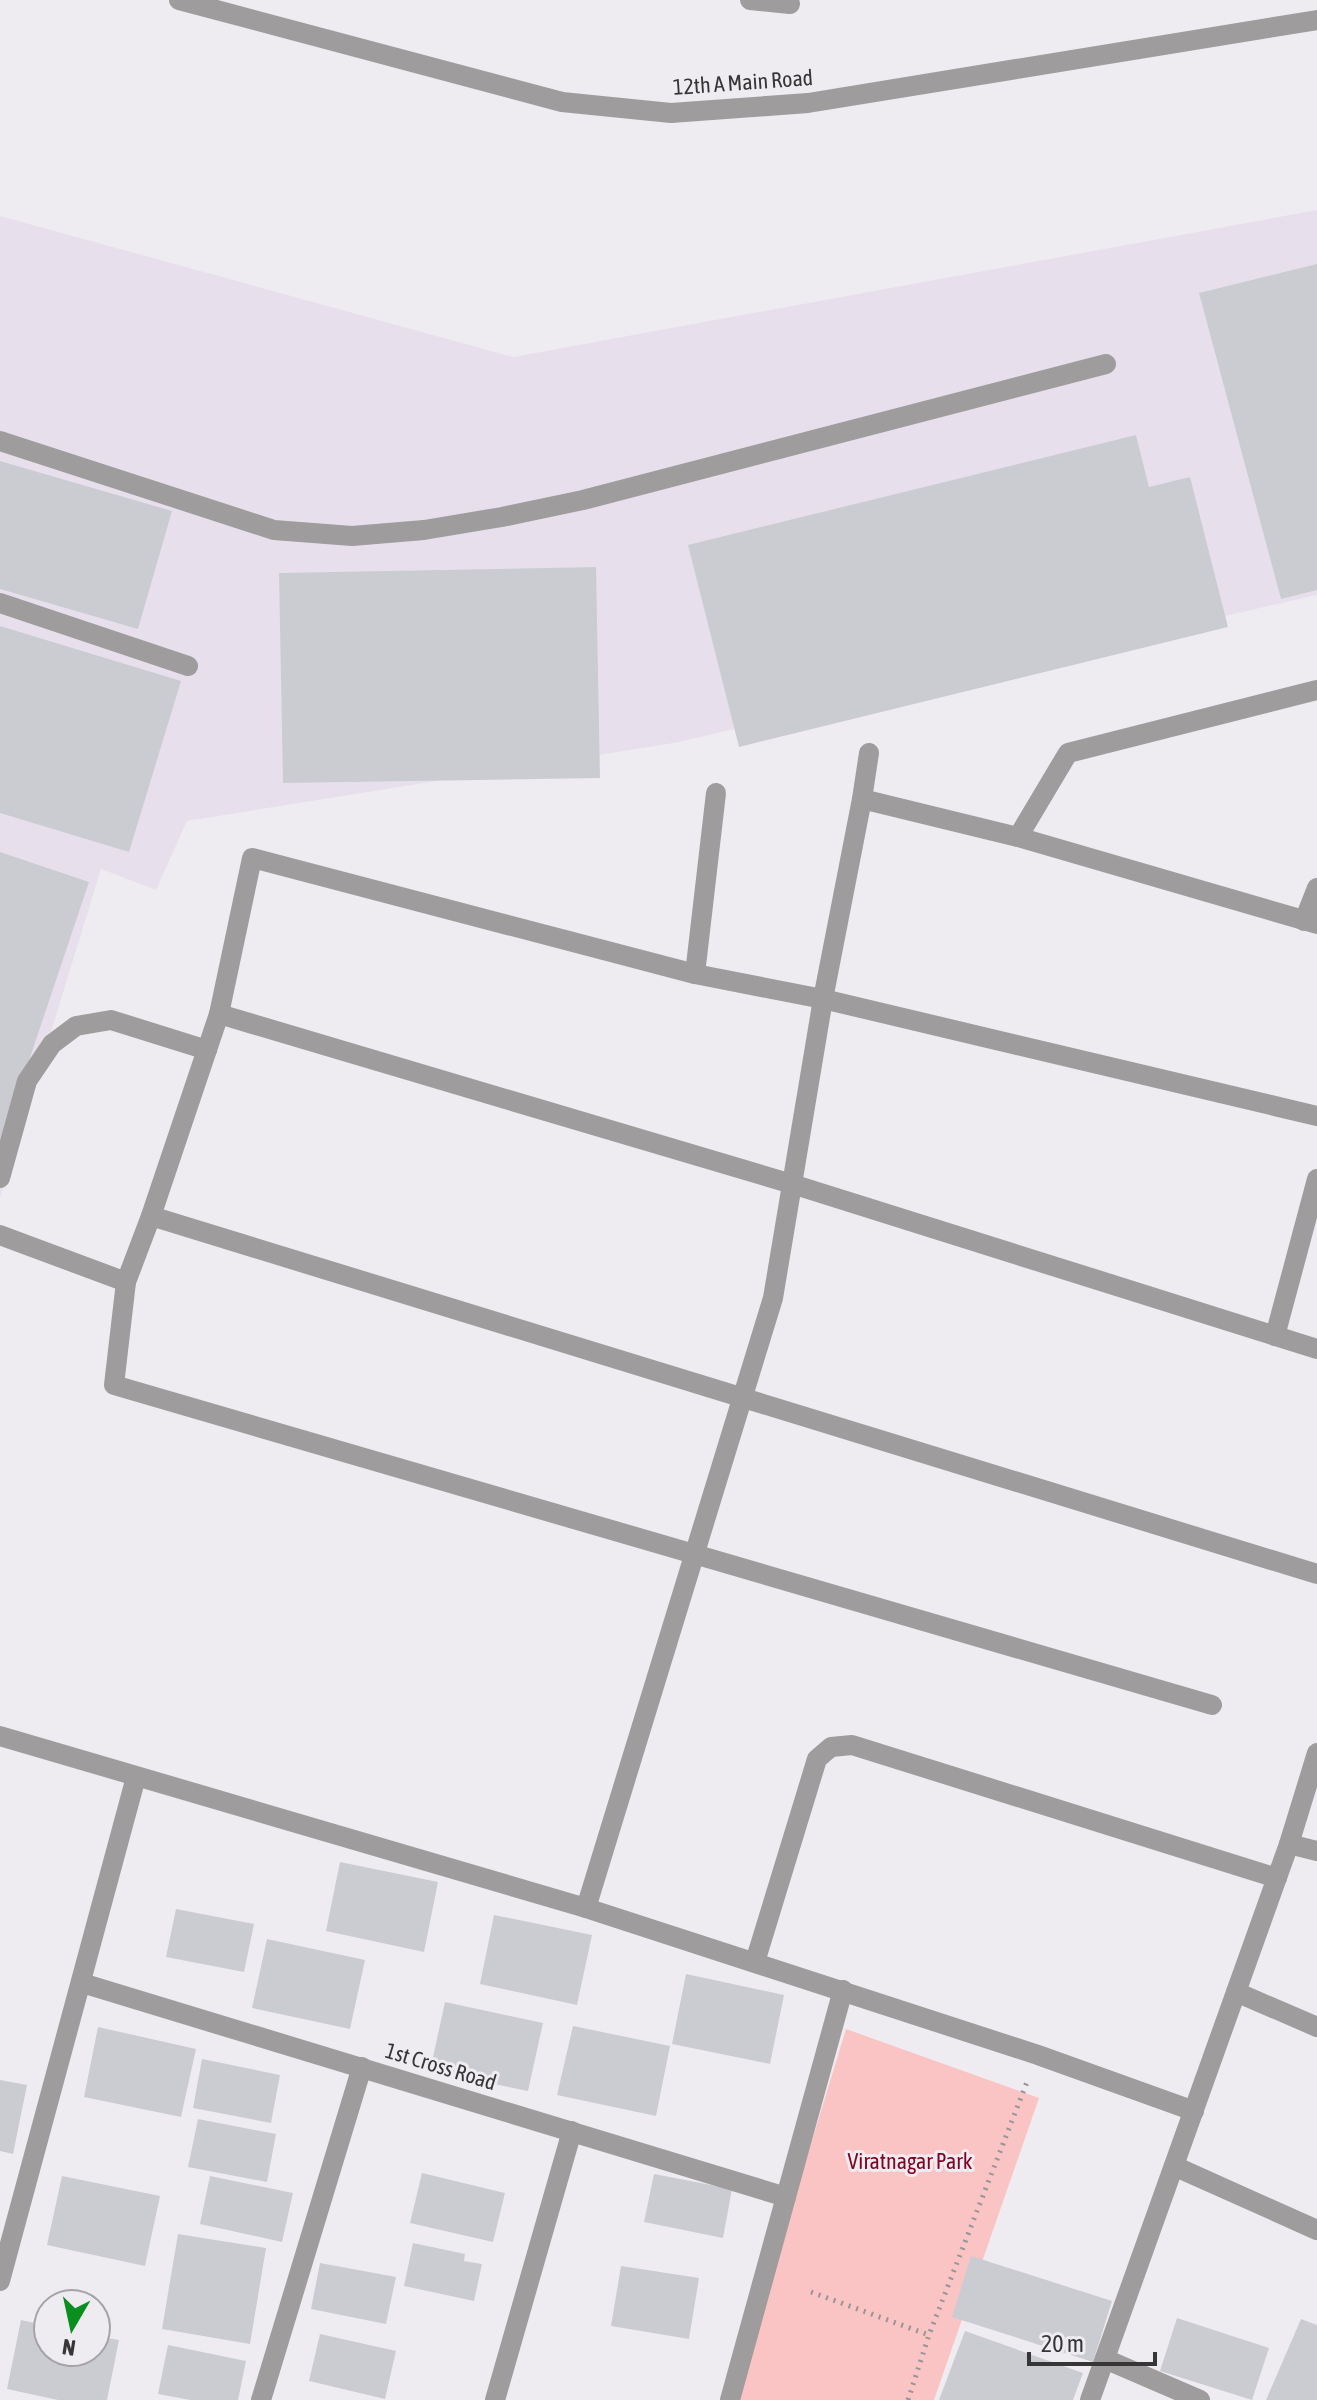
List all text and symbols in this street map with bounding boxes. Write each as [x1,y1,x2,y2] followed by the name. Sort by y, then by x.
[672,64,814,100] street label: 12th A Main Road
[382,2037,500,2095] street label: 1st Cross Road
[848,2148,973,2174] park label: Viratnagar Park
[32,2288,112,2368] north arrow
[1029,2316,1155,2366] scale bar
[1041,2330,1084,2357] text: 20 m
[60,2334,77,2362] text: N

